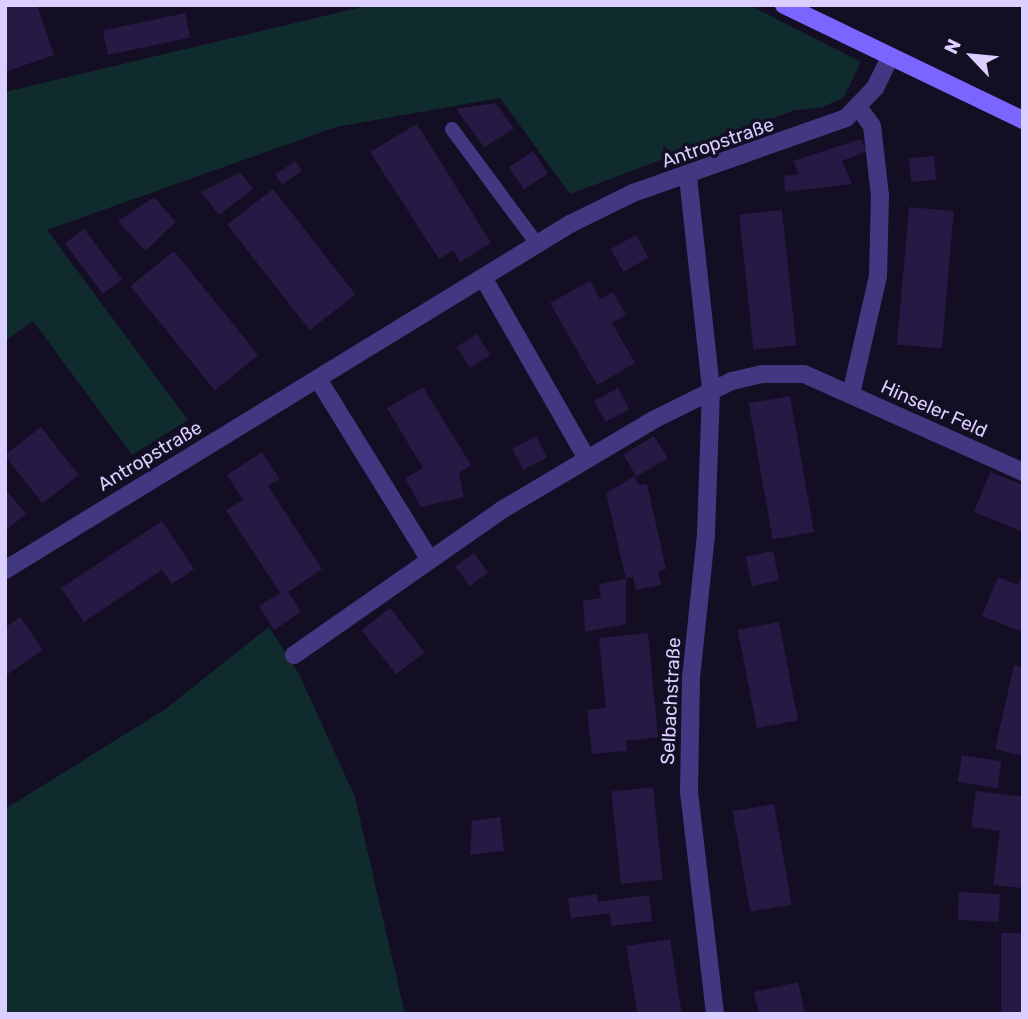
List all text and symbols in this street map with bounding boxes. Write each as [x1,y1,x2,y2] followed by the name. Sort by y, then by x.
[937,21,1007,91] north arrow
[939,35,966,58] text: N
[659,113,777,173] street label: Antropstraße
[877,375,991,443] street label: Hinseler Feld
[94,416,206,496] street label: Antropstraße
[656,637,686,765] street label: Selbachstraße

